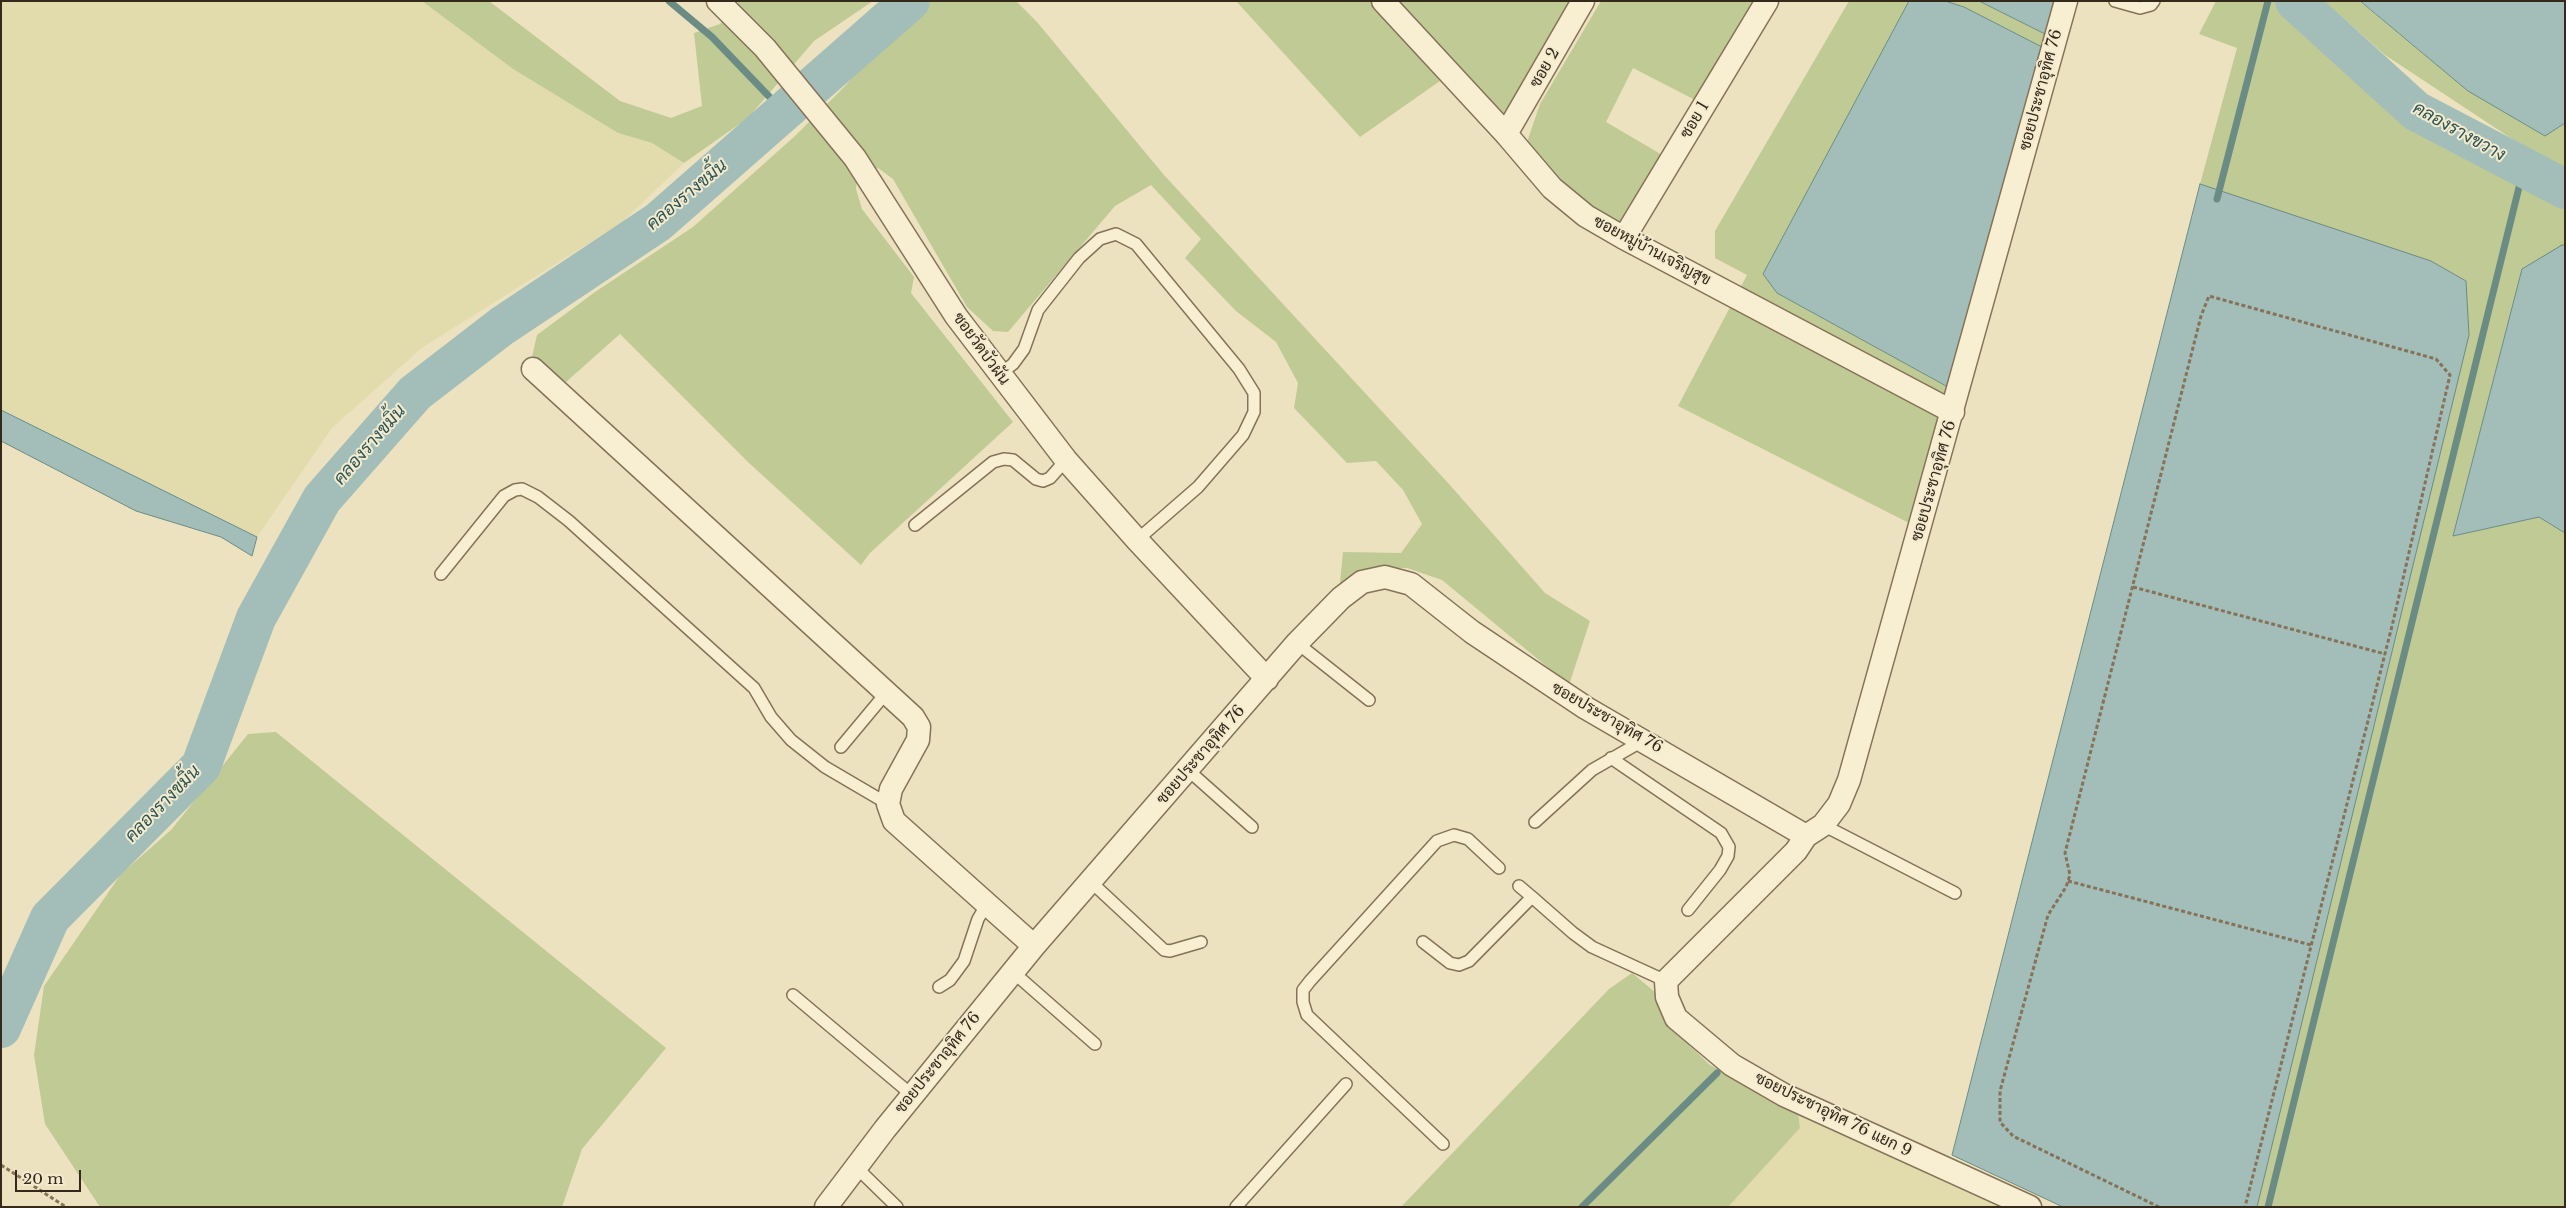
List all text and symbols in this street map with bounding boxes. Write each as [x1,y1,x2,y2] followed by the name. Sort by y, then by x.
[2016,27,2066,153] street label: ซอยประชาอุทิศ 76
[1526,45,1564,91] street label: ซอย 2
[1676,98,1714,142] street label: ซอย 1
[2409,98,2509,166] water label: คลองรางขวาง
[642,155,732,235] water label: คลองรางขมิ้น
[1590,212,1714,290] street label: ซอยหมู่บ้านเจริญสุข
[948,309,1014,389] street label: ซอยวัดบัวผัน
[329,401,411,489] water label: คลองรางขมิ้น
[1908,418,1960,544] street label: ซอยประชาอุทิศ 76
[1548,678,1666,758] street label: ซอยประชาอุทิศ 76
[1153,702,1249,808] street label: ซอยประชาอุทิศ 76
[121,761,205,847] water label: คลองรางขมิ้น
[891,1008,985,1118] street label: ซอยประชาอุทิศ 76
[1751,1069,1915,1161] street label: ซอยประชาอุทิศ 76 แยก 9
[18,1160,84,1192] scale bar
[23,1169,63,1188] text: 20 m

